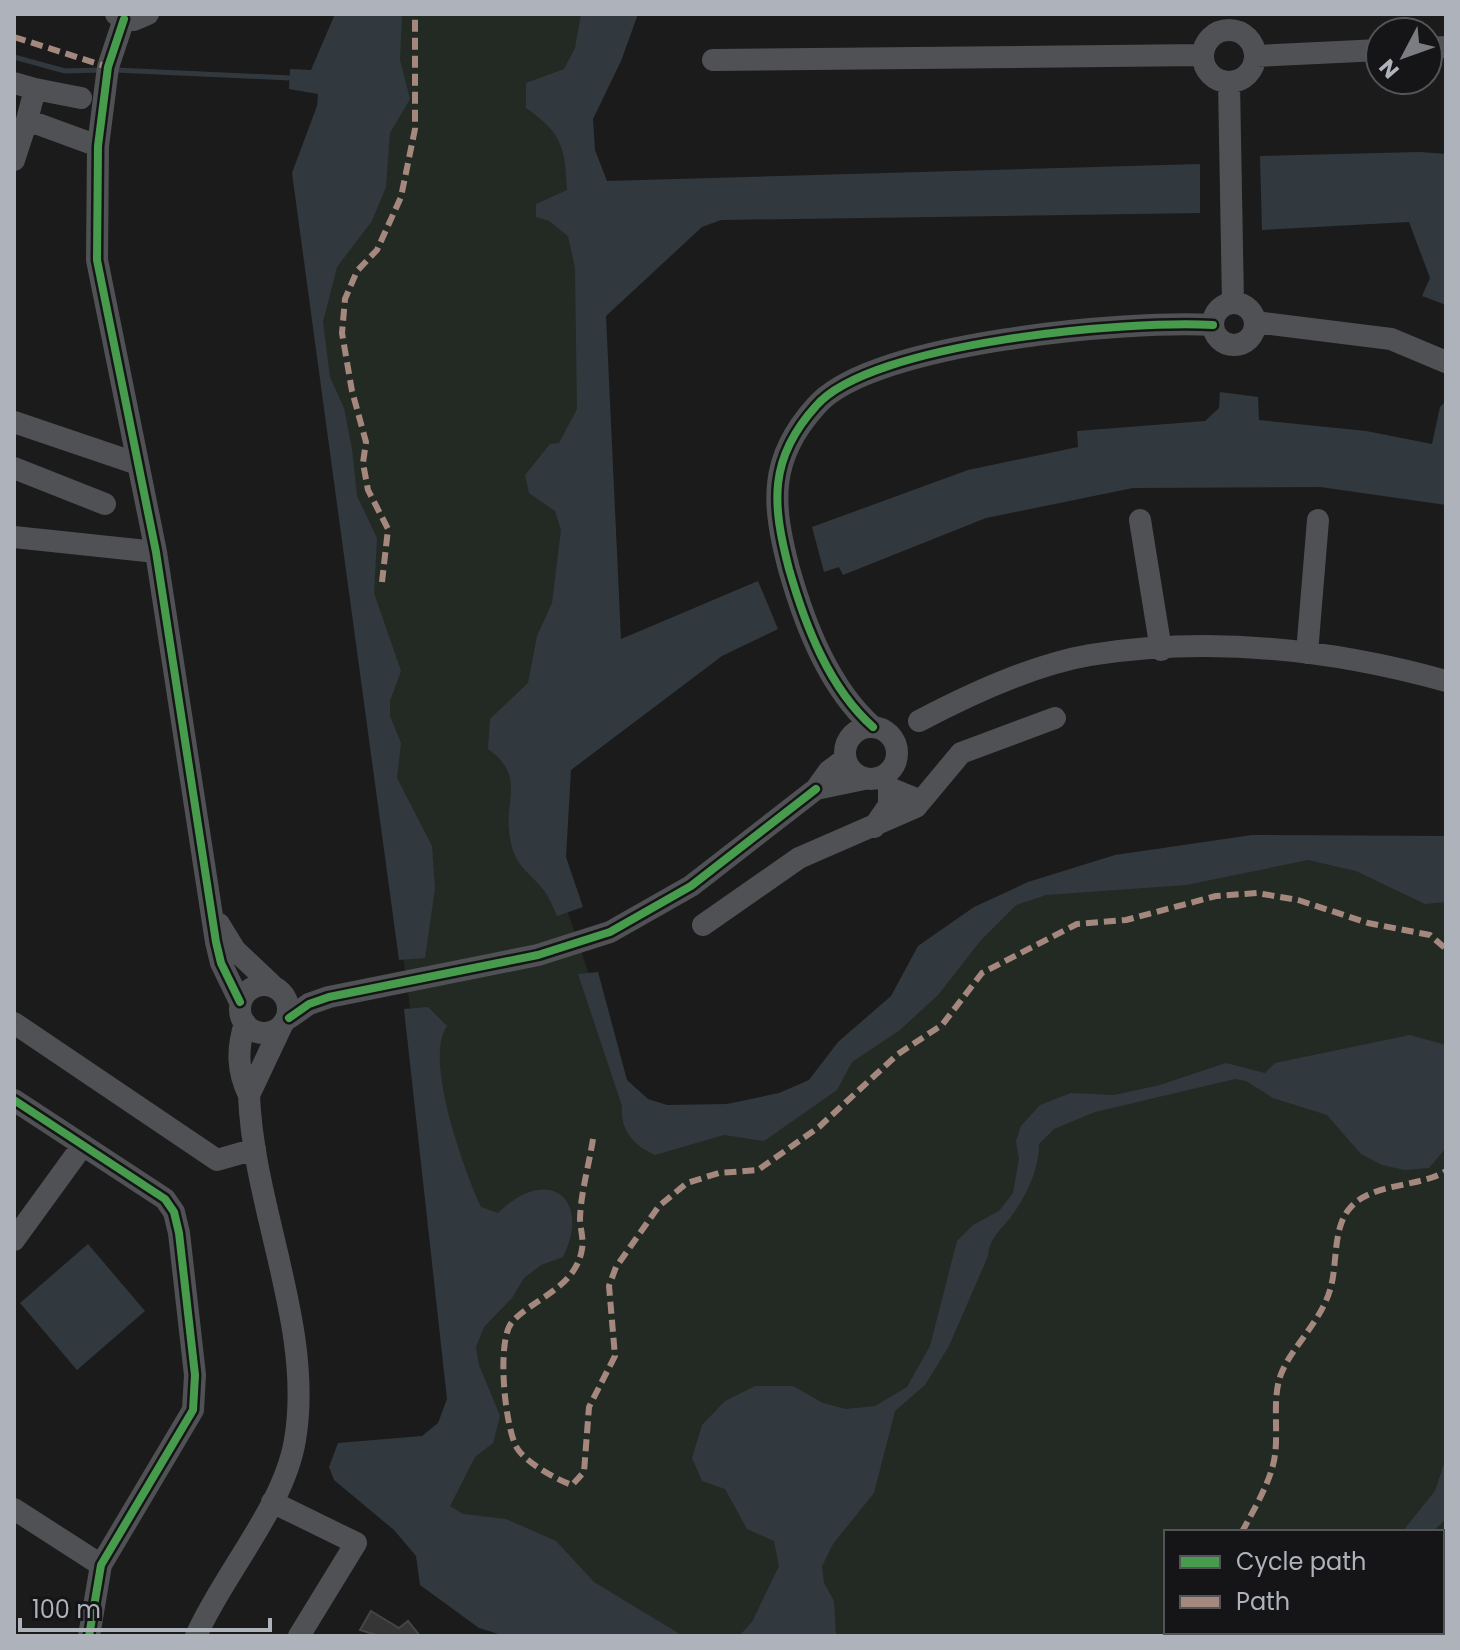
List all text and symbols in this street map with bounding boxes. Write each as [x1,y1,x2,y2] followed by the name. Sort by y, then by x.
[1364,16,1444,96] north arrow
[1372,52,1406,85] text: N
[1164,1530,1444,1634] legend
[1236,1545,1366,1578] text: Cycle path
[20,1582,270,1632] scale bar
[1236,1585,1290,1618] text: Path
[32,1593,101,1626] text: 100 m

